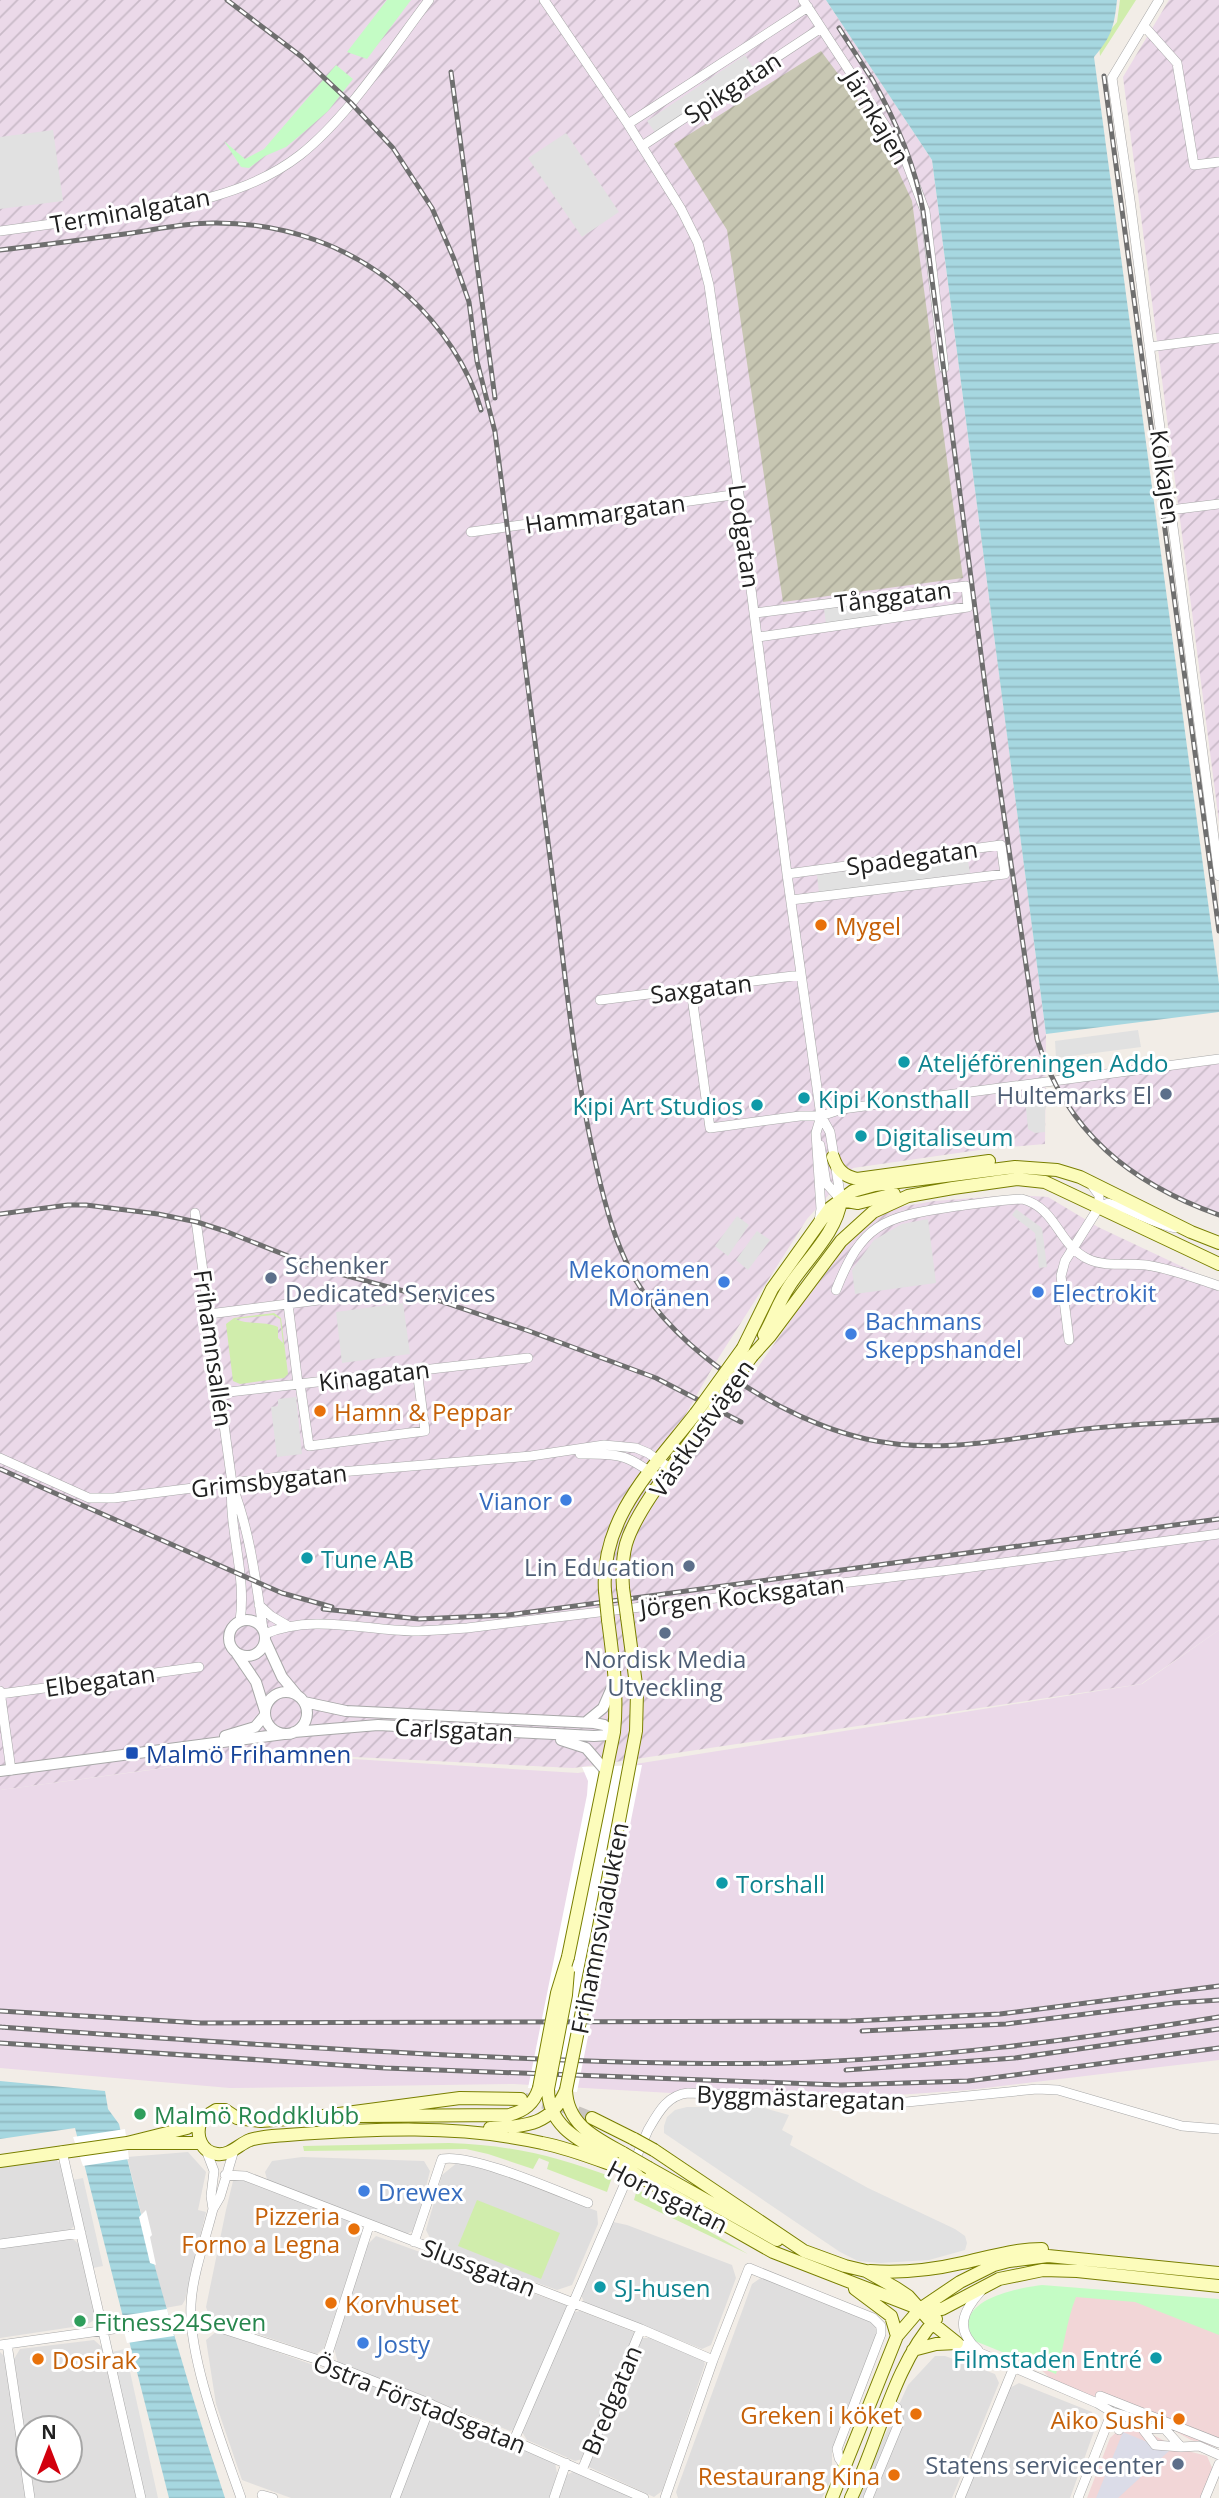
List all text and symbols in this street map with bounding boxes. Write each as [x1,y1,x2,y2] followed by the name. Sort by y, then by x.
[677,43,787,131] street label: Spikgatan
[835,62,918,170] street label: Järnkajen
[47,180,213,240] street label: Terminalgatan
[1143,427,1189,527] street label: Kolkajen
[721,482,769,590] street label: Lodgatan
[523,485,687,541] street label: Hammargatan
[833,572,953,620] street label: Tånggatan
[844,831,980,883] street label: Spadegatan
[835,909,901,942] place label: Mygel
[813,917,829,933] marker: Mygel
[648,965,754,1011] street label: Saxgatan
[918,1046,1169,1079] place label: Ateljéföreningen Addo
[896,1054,912,1070] marker: Ateljéföreningen Addo
[996,1078,1152,1111] place label: Hultemarks El
[818,1082,970,1115] place label: Kipi Konsthall
[1158,1086,1174,1102] marker: Hultemarks El
[572,1089,743,1122] place label: Kipi Art Studios
[796,1090,812,1106] marker: Kipi Konsthall
[749,1097,765,1113] marker: Kipi Art Studios
[875,1120,1013,1153] place label: Digitaliseum
[853,1128,869,1144] marker: Digitaliseum
[285,1248,495,1309] place label: Schenker Dedicated Services
[568,1252,710,1313] place label: Mekonomen Moränen
[187,1267,241,1429] street label: Frihamnsallén
[263,1270,279,1286] marker: Schenker Dedicated Services
[716,1274,732,1290] marker: Mekonomen Moränen
[1052,1276,1156,1309] place label: Electrokit
[1030,1284,1046,1300] marker: Electrokit
[865,1304,1022,1365] place label: Bachmans Skeppshandel
[843,1326,859,1342] marker: Bachmans Skeppshandel
[317,1352,431,1398] street label: Kinagatan
[641,1352,761,1504] street label: Västkustvägen
[334,1395,513,1428] place label: Hamn & Peppar
[312,1403,328,1419] marker: Hamn & Peppar
[189,1455,349,1505] street label: Grimsbygatan
[479,1484,552,1517] place label: Vianor
[558,1492,574,1508] marker: Vianor
[321,1542,414,1575] place label: Tune AB
[299,1550,315,1566] marker: Tune AB
[524,1550,675,1583] place label: Lin Education
[681,1558,697,1574] marker: Lin Education
[636,1566,846,1624] street label: Jörgen Kocksgatan
[657,1625,673,1641] marker: Nordisk Media Utveckling
[584,1642,746,1703] place label: Nordisk Media Utveckling
[43,1656,157,1704] street label: Elbegatan
[394,1709,514,1749] street label: Carlsgatan
[146,1737,351,1770] place label: Malmö Frihamnen
[124,1745,140,1761] marker: Malmö Frihamnen
[562,1819,636,2037] street label: Frihamnsviadukten
[736,1867,825,1900] place label: Torshall
[714,1875,730,1891] marker: Torshall
[696,2077,906,2117] street label: Byggmästaregatan
[154,2098,359,2131] place label: Malmö Roddklubb
[132,2106,148,2122] marker: Malmö Roddklubb
[602,2152,734,2240] street label: Hornsgatan
[378,2175,464,2208] place label: Drewex
[356,2183,372,2199] marker: Drewex
[181,2199,340,2260] place label: Pizzeria Forno a Legna
[346,2221,362,2237] marker: Pizzeria Forno a Legna
[417,2230,541,2304] street label: Slussgatan
[614,2271,710,2304] place label: SJ-husen
[592,2279,608,2295] marker: SJ-husen
[345,2287,459,2320] place label: Korvhuset
[323,2295,339,2311] marker: Korvhuset
[94,2305,266,2338] place label: Fitness24Seven
[72,2313,88,2329] marker: Fitness24Seven
[375,2327,431,2360] place label: Josty
[355,2335,371,2351] marker: Josty
[573,2340,649,2460] street label: Bredgatan
[953,2342,1142,2375] place label: Filmstaden Entré
[52,2343,137,2376] place label: Dosirak
[309,2345,531,2461] street label: Östra Förstadsgatan
[1148,2350,1164,2366] marker: Filmstaden Entré
[30,2351,46,2367] marker: Dosirak
[740,2398,902,2431] place label: Greken i köket
[1050,2403,1165,2436] place label: Aiko Sushi
[908,2406,924,2422] marker: Greken i köket
[1171,2411,1187,2427] marker: Aiko Sushi
[14,2414,84,2484] north arrow
[41,2419,57,2445] text: N
[925,2448,1164,2481] place label: Statens servicecenter
[1170,2456,1186,2472] marker: Statens servicecenter
[698,2459,880,2492] place label: Restaurang Kina
[886,2467,902,2483] marker: Restaurang Kina

